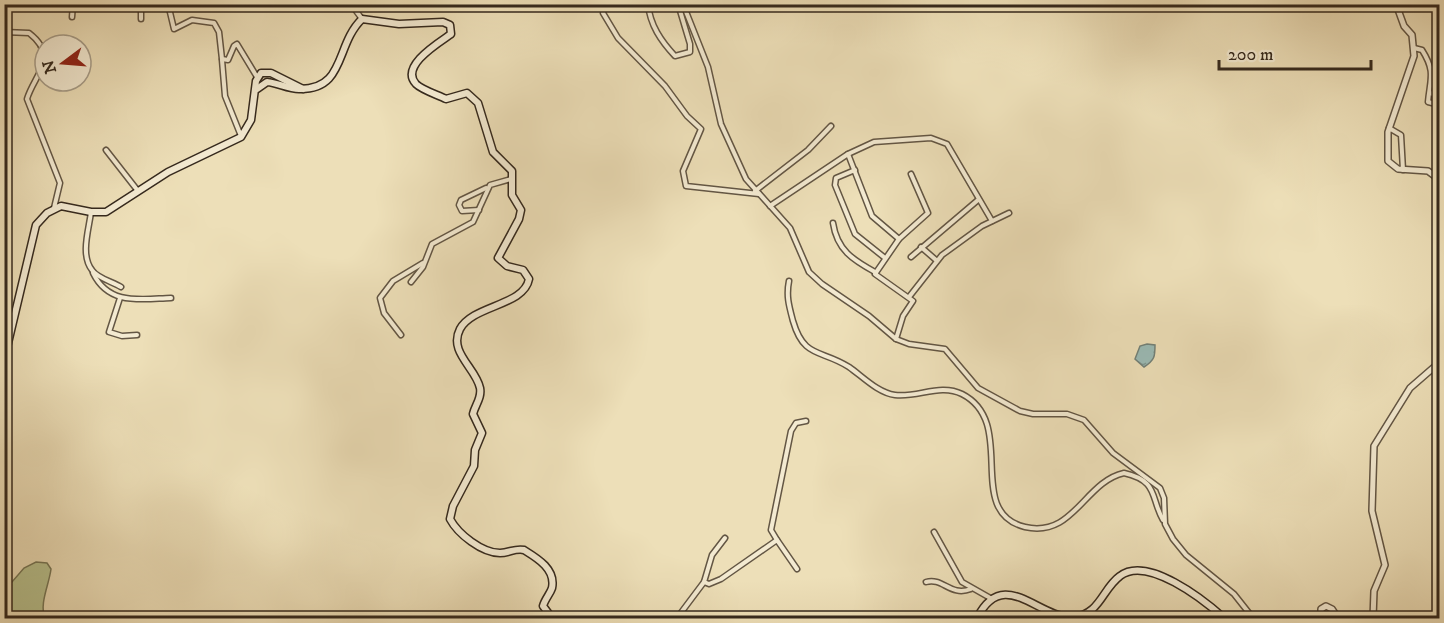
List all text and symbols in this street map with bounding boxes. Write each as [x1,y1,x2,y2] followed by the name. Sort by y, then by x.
[33,33,93,93] north arrow
[1219,33,1370,71] scale bar
[1228,44,1274,66] text: 200 m
[38,58,61,76] text: N

